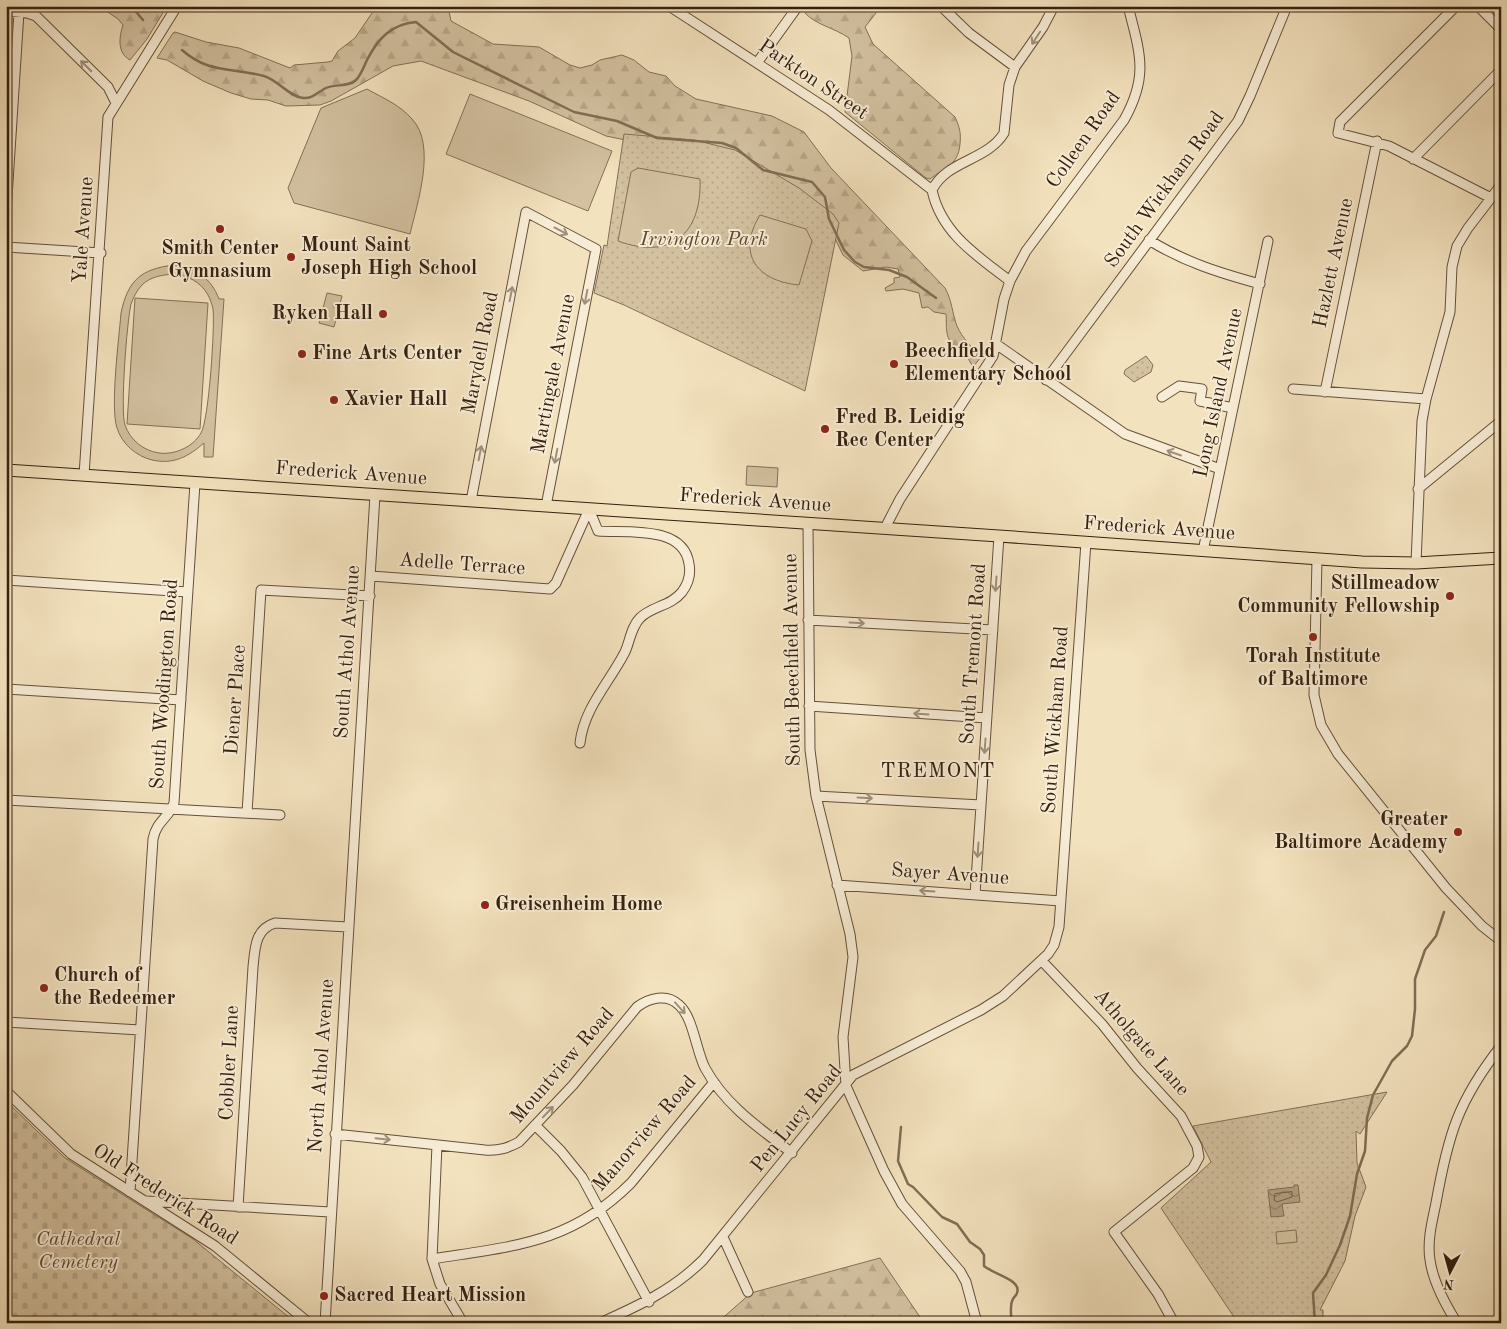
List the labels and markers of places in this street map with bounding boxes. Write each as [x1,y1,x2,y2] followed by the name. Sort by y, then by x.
[214,223,226,235] marker: Smith Center Gymnasium
[301,236,477,279] place label: Mount Saint Joseph High School
[161,239,279,282] place label: Smith Center Gymnasium
[285,251,297,263] marker: Mount Saint Joseph High School
[272,304,373,324] place label: Ryken Hall
[377,308,389,320] marker: Ryken Hall
[904,342,1071,385] place label: Beechfield Elementary School
[312,344,462,364] place label: Fine Arts Center
[296,348,308,360] marker: Fine Arts Center
[888,358,900,370] marker: Beechfield Elementary School
[344,390,447,410] place label: Xavier Hall
[328,394,340,406] marker: Xavier Hall
[835,408,965,451] place label: Fred B. Leidig Rec Center
[819,423,831,435] marker: Fred B. Leidig Rec Center
[1237,574,1440,617] place label: Stillmeadow Community Fellowship
[1444,590,1456,602] marker: Stillmeadow Community Fellowship
[1307,631,1319,643] marker: Torah Institute of Baltimore
[1245,647,1381,690] place label: Torah Institute of Baltimore
[1274,810,1448,853] place label: Greater Baltimore Academy
[1452,826,1464,838] marker: Greater Baltimore Academy
[495,895,663,915] place label: Greisenheim Home
[479,899,491,911] marker: Greisenheim Home
[54,966,176,1009] place label: Church of the Redeemer
[38,982,50,994] marker: Church of the Redeemer
[334,1286,526,1306] place label: Sacred Heart Mission
[318,1290,330,1302] marker: Sacred Heart Mission

